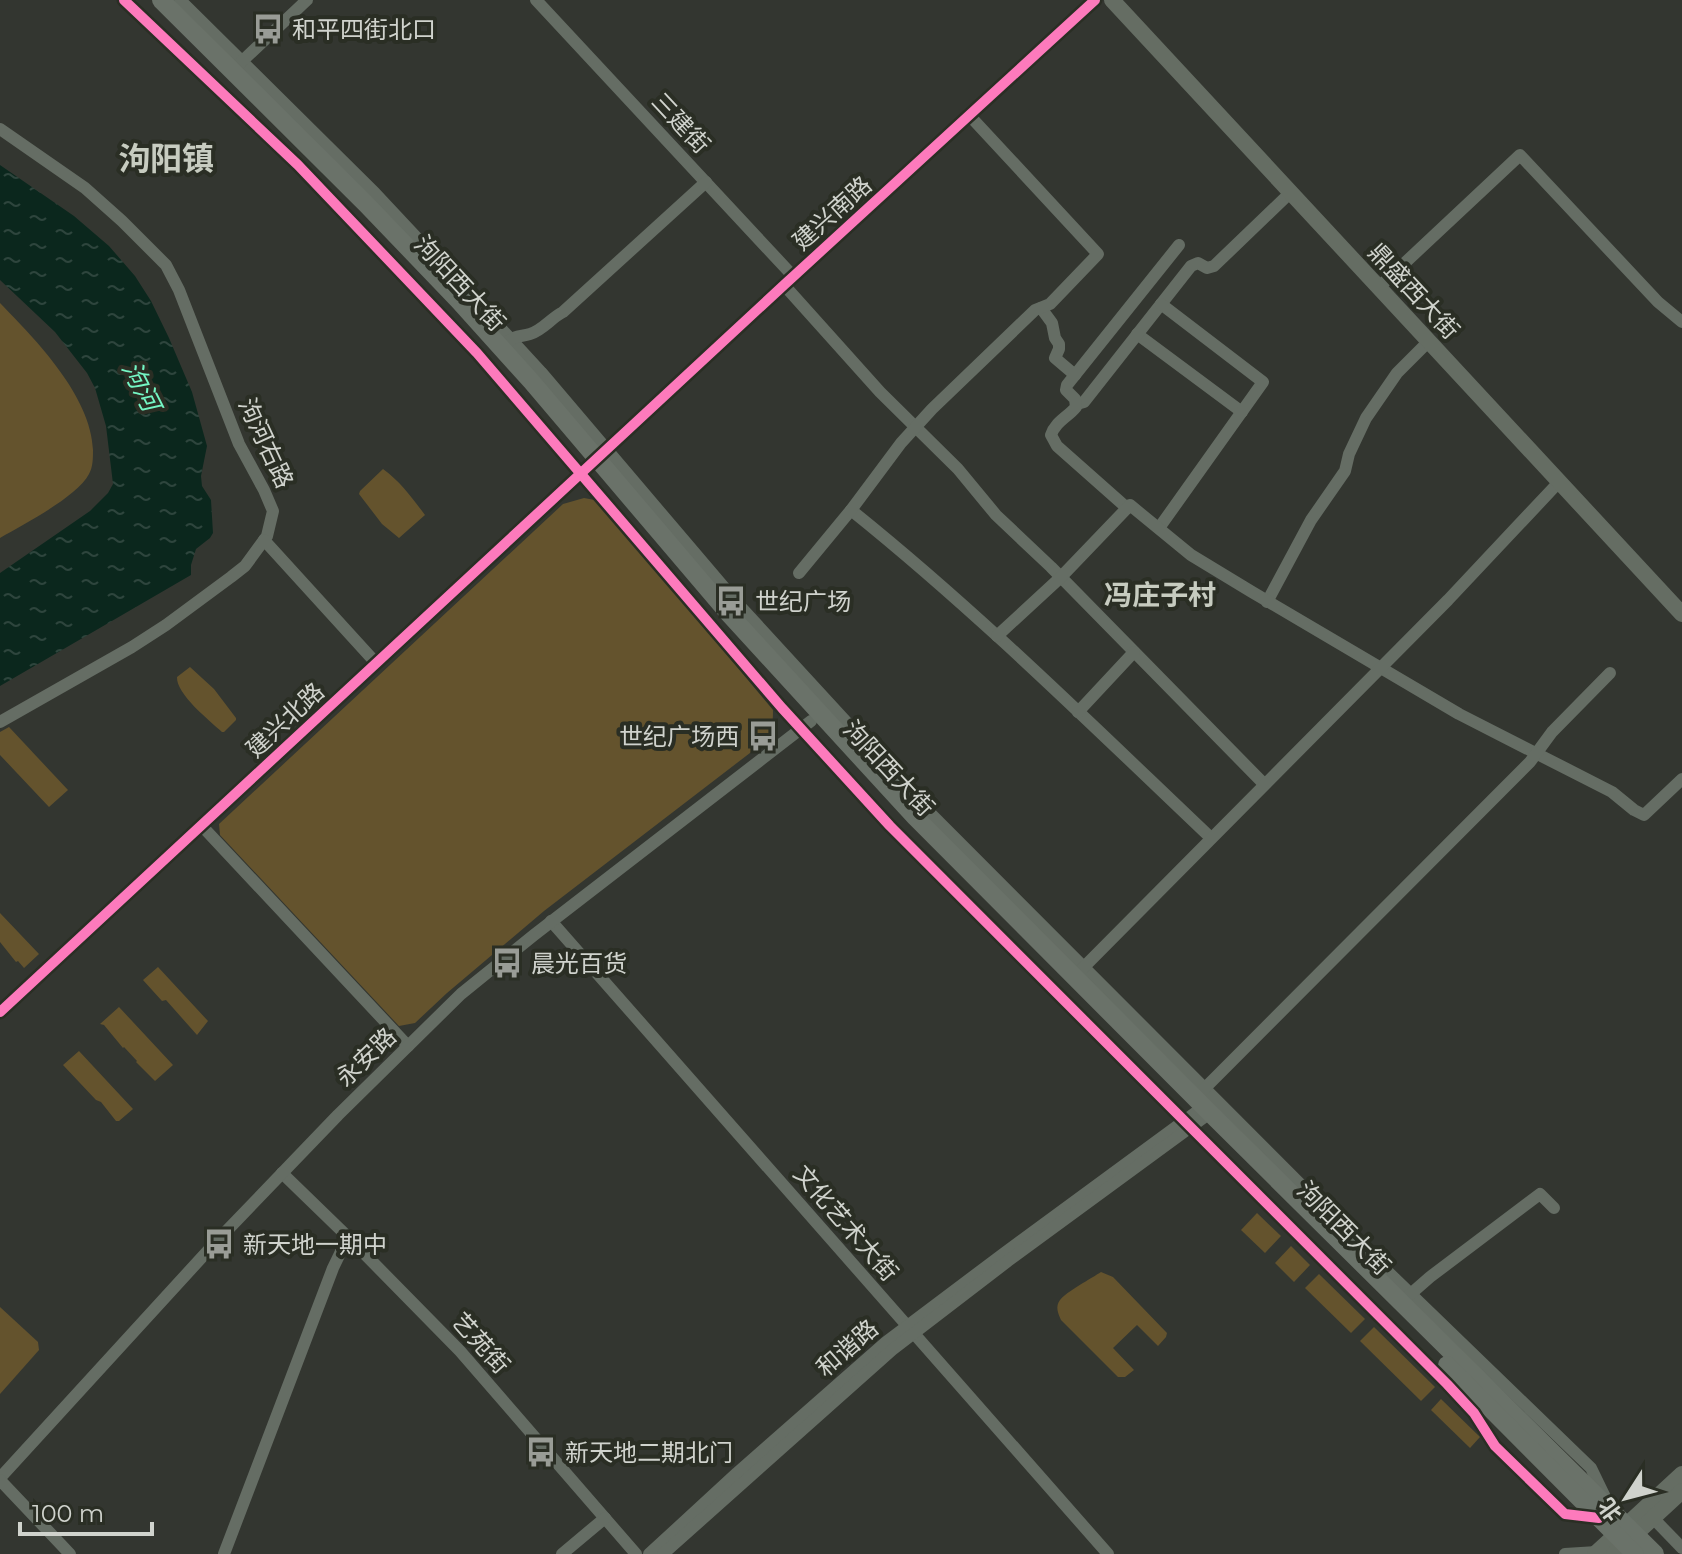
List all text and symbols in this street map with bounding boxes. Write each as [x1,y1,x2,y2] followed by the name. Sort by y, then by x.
[251,12,285,46] bus stop icon: 和平四街北口
[292,15,436,44] place label: 和平四街北口
[646,87,716,159] street label: 三建街
[118,139,214,178] district label: 泃阳镇
[787,170,877,256] street label: 建兴南路
[408,229,512,337] street label: 泃阳西大街
[1362,237,1466,345] street label: 鼎盛西大街
[115,356,169,421] water label: 泃河
[233,393,299,493] street label: 泃河右路
[1104,578,1216,612] district label: 冯庄子村
[714,584,748,618] bus stop icon: 世纪广场
[755,587,851,616] place label: 世纪广场
[240,677,330,763] street label: 建兴北路
[837,714,941,822] street label: 泃阳西大街
[746,719,780,753] bus stop icon: 世纪广场西
[619,722,739,751] place label: 世纪广场西
[490,946,524,980] bus stop icon: 晨光百货
[531,949,627,978] place label: 晨光百货
[330,1022,402,1092] street label: 永安路
[788,1159,904,1287] street label: 文化艺术大街
[1291,1175,1397,1281] street label: 泃阳西大街
[202,1227,236,1261] bus stop icon: 新天地一期中
[243,1230,387,1259] place label: 新天地一期中
[446,1307,516,1379] street label: 艺苑街
[810,1313,884,1383] street label: 和谐路
[524,1435,558,1469] bus stop icon: 新天地二期北门
[565,1438,733,1467] place label: 新天地二期北门
[1586,1458,1666,1538] north arrow
[20,1486,152,1536] scale bar
[1593,1493,1628,1526] text: 北
[32,1499,104,1528] text: 100 m

